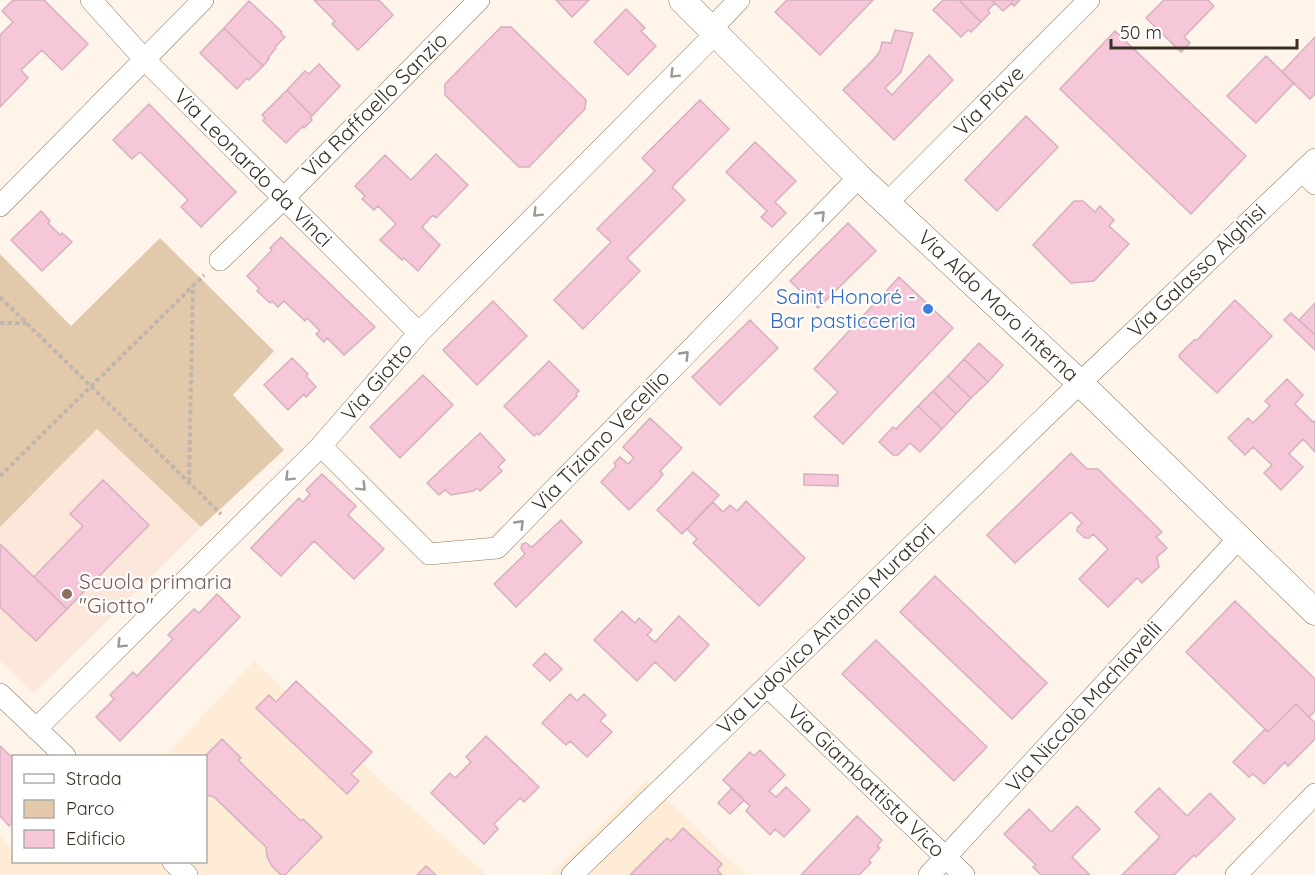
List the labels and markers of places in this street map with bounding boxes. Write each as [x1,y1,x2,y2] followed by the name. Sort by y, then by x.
[770,283,916,333] place label: Saint Honoré - Bar pasticceria
[921,302,935,316] marker: Saint Honoré - Bar pasticceria
[79,568,232,618] place label: Scuola primaria "Giotto"
[60,587,74,601] marker: Scuola primaria "Giotto"

